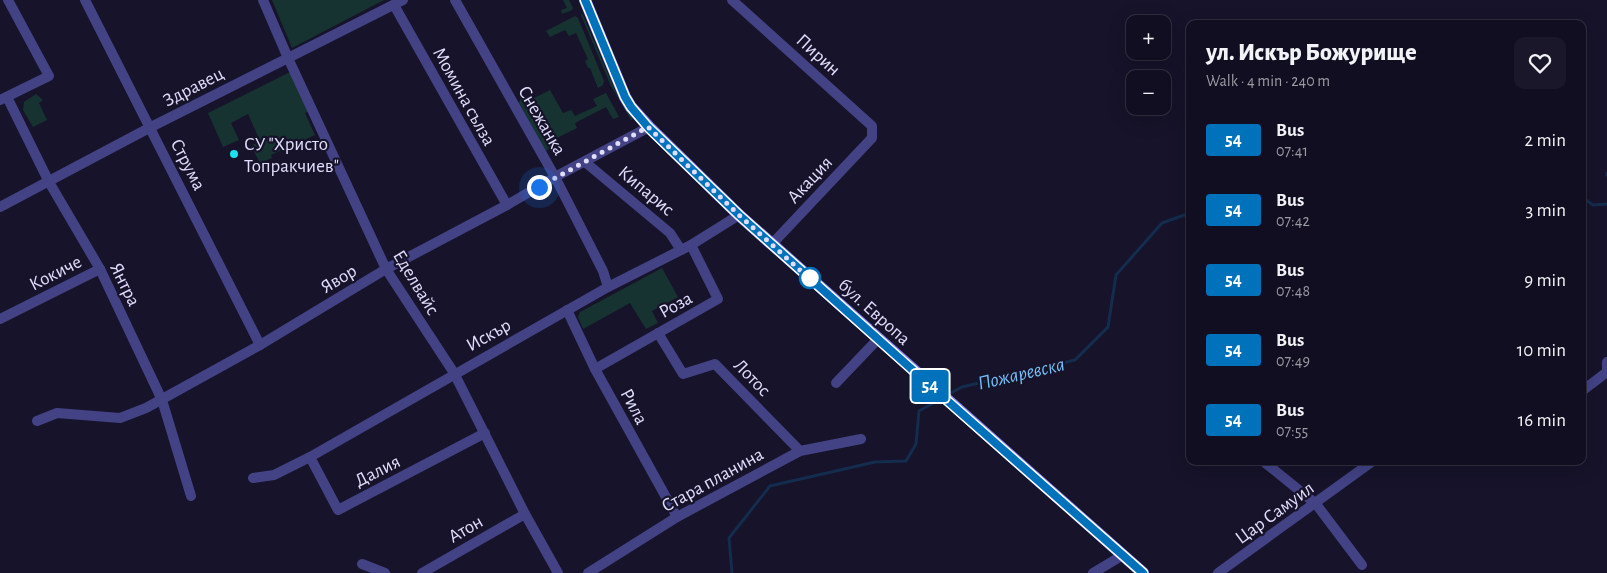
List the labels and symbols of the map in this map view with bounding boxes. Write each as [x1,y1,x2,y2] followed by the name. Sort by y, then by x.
[792,31,844,80] street label: Пирин
[429,44,499,149] street label: Момина сълза
[160,64,227,111] street label: Здравец
[514,83,569,159] street label: Снежанка
[244,135,339,176] place label: СУ "Христо Топракчиев"
[167,136,209,194] street label: Струма
[228,148,240,160] marker: СУ "Христо Топракчиев"
[784,153,836,207] street label: Акация
[614,162,678,220] street label: Кипарис
[527,175,552,200] your location
[389,247,442,319] street label: Еделвайс
[26,252,85,294] street label: Кокиче
[106,260,143,310] street label: Янтра
[317,261,360,297] street label: Явор
[799,267,821,289] unlabelled marker
[834,275,914,349] street label: бул. Европа
[656,288,696,322] street label: Роза
[463,315,514,355] street label: Искър
[976,354,1067,394] water label: Пожаревска
[730,356,774,400] street label: Лотос
[908,370,952,402] line badge: 54
[616,386,651,428] street label: Рила
[659,444,767,516] street label: Стара планина
[352,452,404,491] street label: Далия
[1232,478,1318,548] street label: Цар Самуил
[445,512,486,547] street label: Атон

